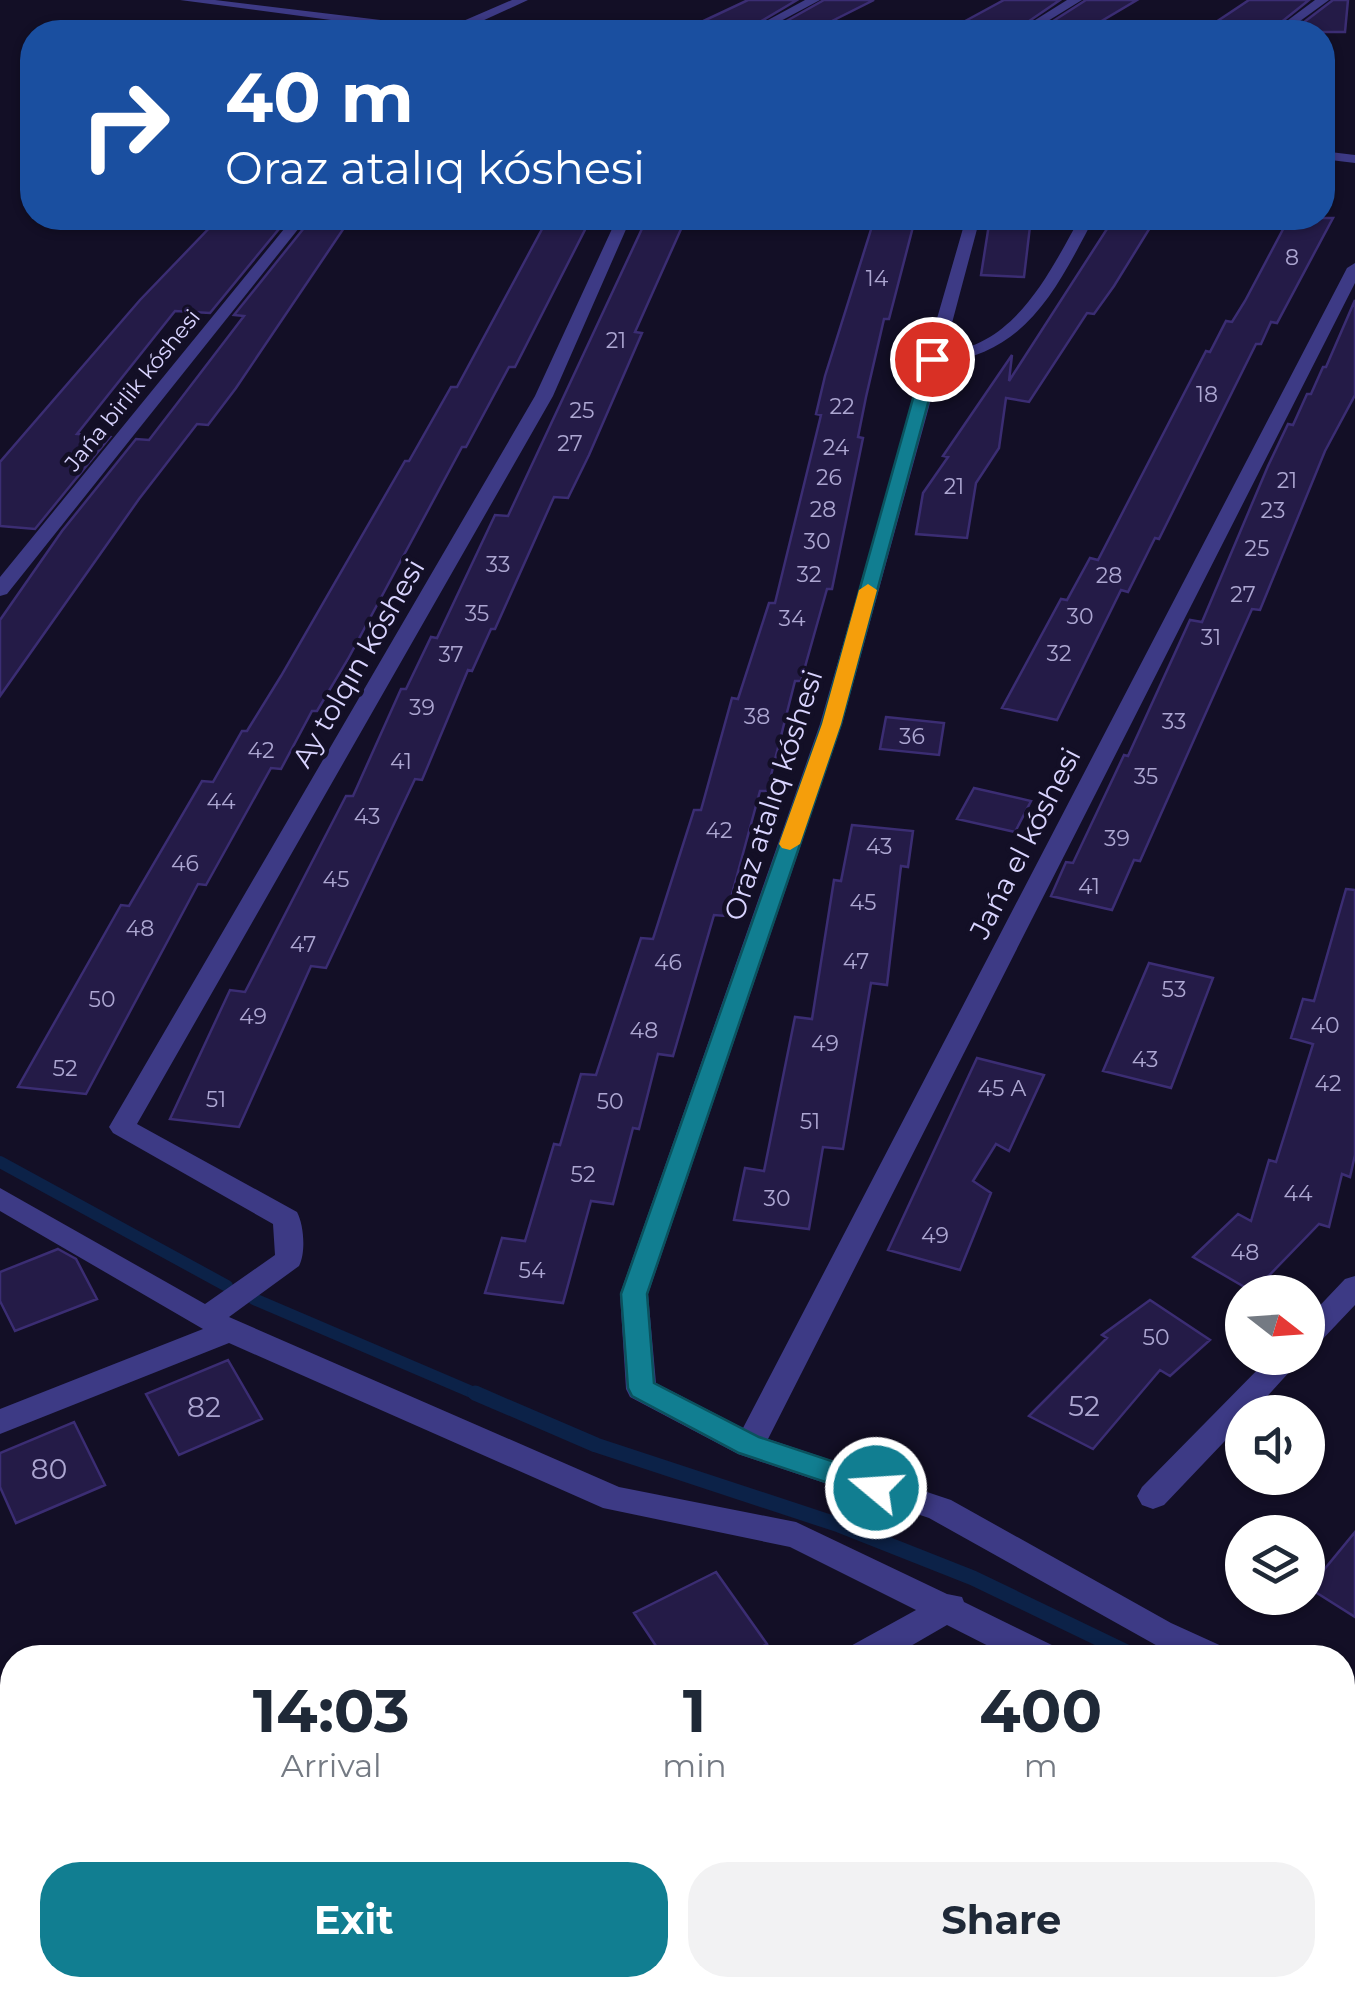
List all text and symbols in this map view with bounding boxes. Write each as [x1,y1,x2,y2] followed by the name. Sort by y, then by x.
[225,54,414,140] text: 40 m
[60,60,190,190] icon: right
[225,140,645,195] text: Oraz atalıq kóshesi
[1285,244,1299,271] house number: 8
[866,265,889,292] house number: 14
[58,304,206,477] street label: Jańa birlik kóshesi
[890,317,975,402] pin
[606,327,626,354] house number: 21
[905,332,960,387] icon: arrive
[1196,381,1218,408] house number: 18
[830,393,855,420] house number: 22
[570,397,594,424] house number: 25
[557,430,583,457] house number: 27
[823,434,850,461] house number: 24
[816,464,842,491] house number: 26
[1277,467,1297,494] house number: 21
[944,473,964,500] house number: 21
[810,496,836,523] house number: 28
[1261,497,1285,524] house number: 23
[804,528,830,555] house number: 30
[1245,535,1269,562] house number: 25
[486,551,510,578] house number: 33
[285,553,431,773] street label: Ay tolqın kóshesi
[797,561,821,588] house number: 32
[1096,562,1122,589] house number: 28
[1230,581,1256,608] house number: 27
[465,600,489,627] house number: 35
[1067,603,1093,630] house number: 30
[779,605,806,632] house number: 34
[1201,624,1221,651] house number: 31
[1047,640,1071,667] house number: 32
[438,641,464,668] house number: 37
[716,665,830,925] street label: Oraz atalıq kóshesi
[409,694,435,721] house number: 39
[744,703,770,730] house number: 38
[1162,708,1186,735] house number: 33
[899,723,925,750] house number: 36
[248,737,275,764] house number: 42
[962,742,1088,945] street label: Jańa el kóshesi
[390,748,412,775] house number: 41
[1134,763,1158,790] house number: 35
[206,788,236,815] house number: 44
[354,803,380,830] house number: 43
[706,817,733,844] house number: 42
[1104,825,1130,852] house number: 39
[866,833,892,860] house number: 43
[171,850,199,877] house number: 46
[323,866,349,893] house number: 45
[1078,873,1100,900] house number: 41
[850,889,876,916] house number: 45
[126,915,154,942] house number: 48
[290,931,316,958] house number: 47
[843,948,869,975] house number: 47
[654,949,682,976] house number: 46
[1162,976,1186,1003] house number: 53
[88,986,116,1013] house number: 50
[239,1003,267,1030] house number: 49
[1310,1012,1340,1039] house number: 40
[630,1017,658,1044] house number: 48
[811,1030,839,1057] house number: 49
[1132,1046,1158,1073] house number: 43
[53,1055,77,1082] house number: 52
[1315,1070,1342,1097] house number: 42
[977,1075,1027,1102] house number: 45 А
[206,1086,226,1113] house number: 51
[596,1088,624,1115] house number: 50
[800,1108,820,1135] house number: 51
[571,1161,595,1188] house number: 52
[1283,1180,1313,1207] house number: 44
[764,1185,790,1212] house number: 30
[921,1222,949,1249] house number: 49
[1231,1239,1259,1266] house number: 48
[519,1257,546,1284] house number: 54
[1225,1275,1325,1375] north arrow
[1225,1275,1325,1615] map controls
[1142,1324,1170,1351] house number: 50
[1068,1389,1100,1423] house number: 52
[187,1390,221,1424] house number: 82
[1225,1395,1325,1495] button: sound
[824,1436,928,1540] position arrow
[31,1452,67,1486] house number: 80
[1225,1515,1325,1615] button: layers
[253,1674,410,1747] text: 14:03
[683,1674,706,1747] text: 1
[979,1674,1102,1747] text: 400
[281,1746,382,1785] text: Arrival
[662,1746,727,1785] text: min
[1024,1746,1058,1785] text: m
[40,1862,668,1977] button: Exit
[688,1862,1315,1977] button: Share

